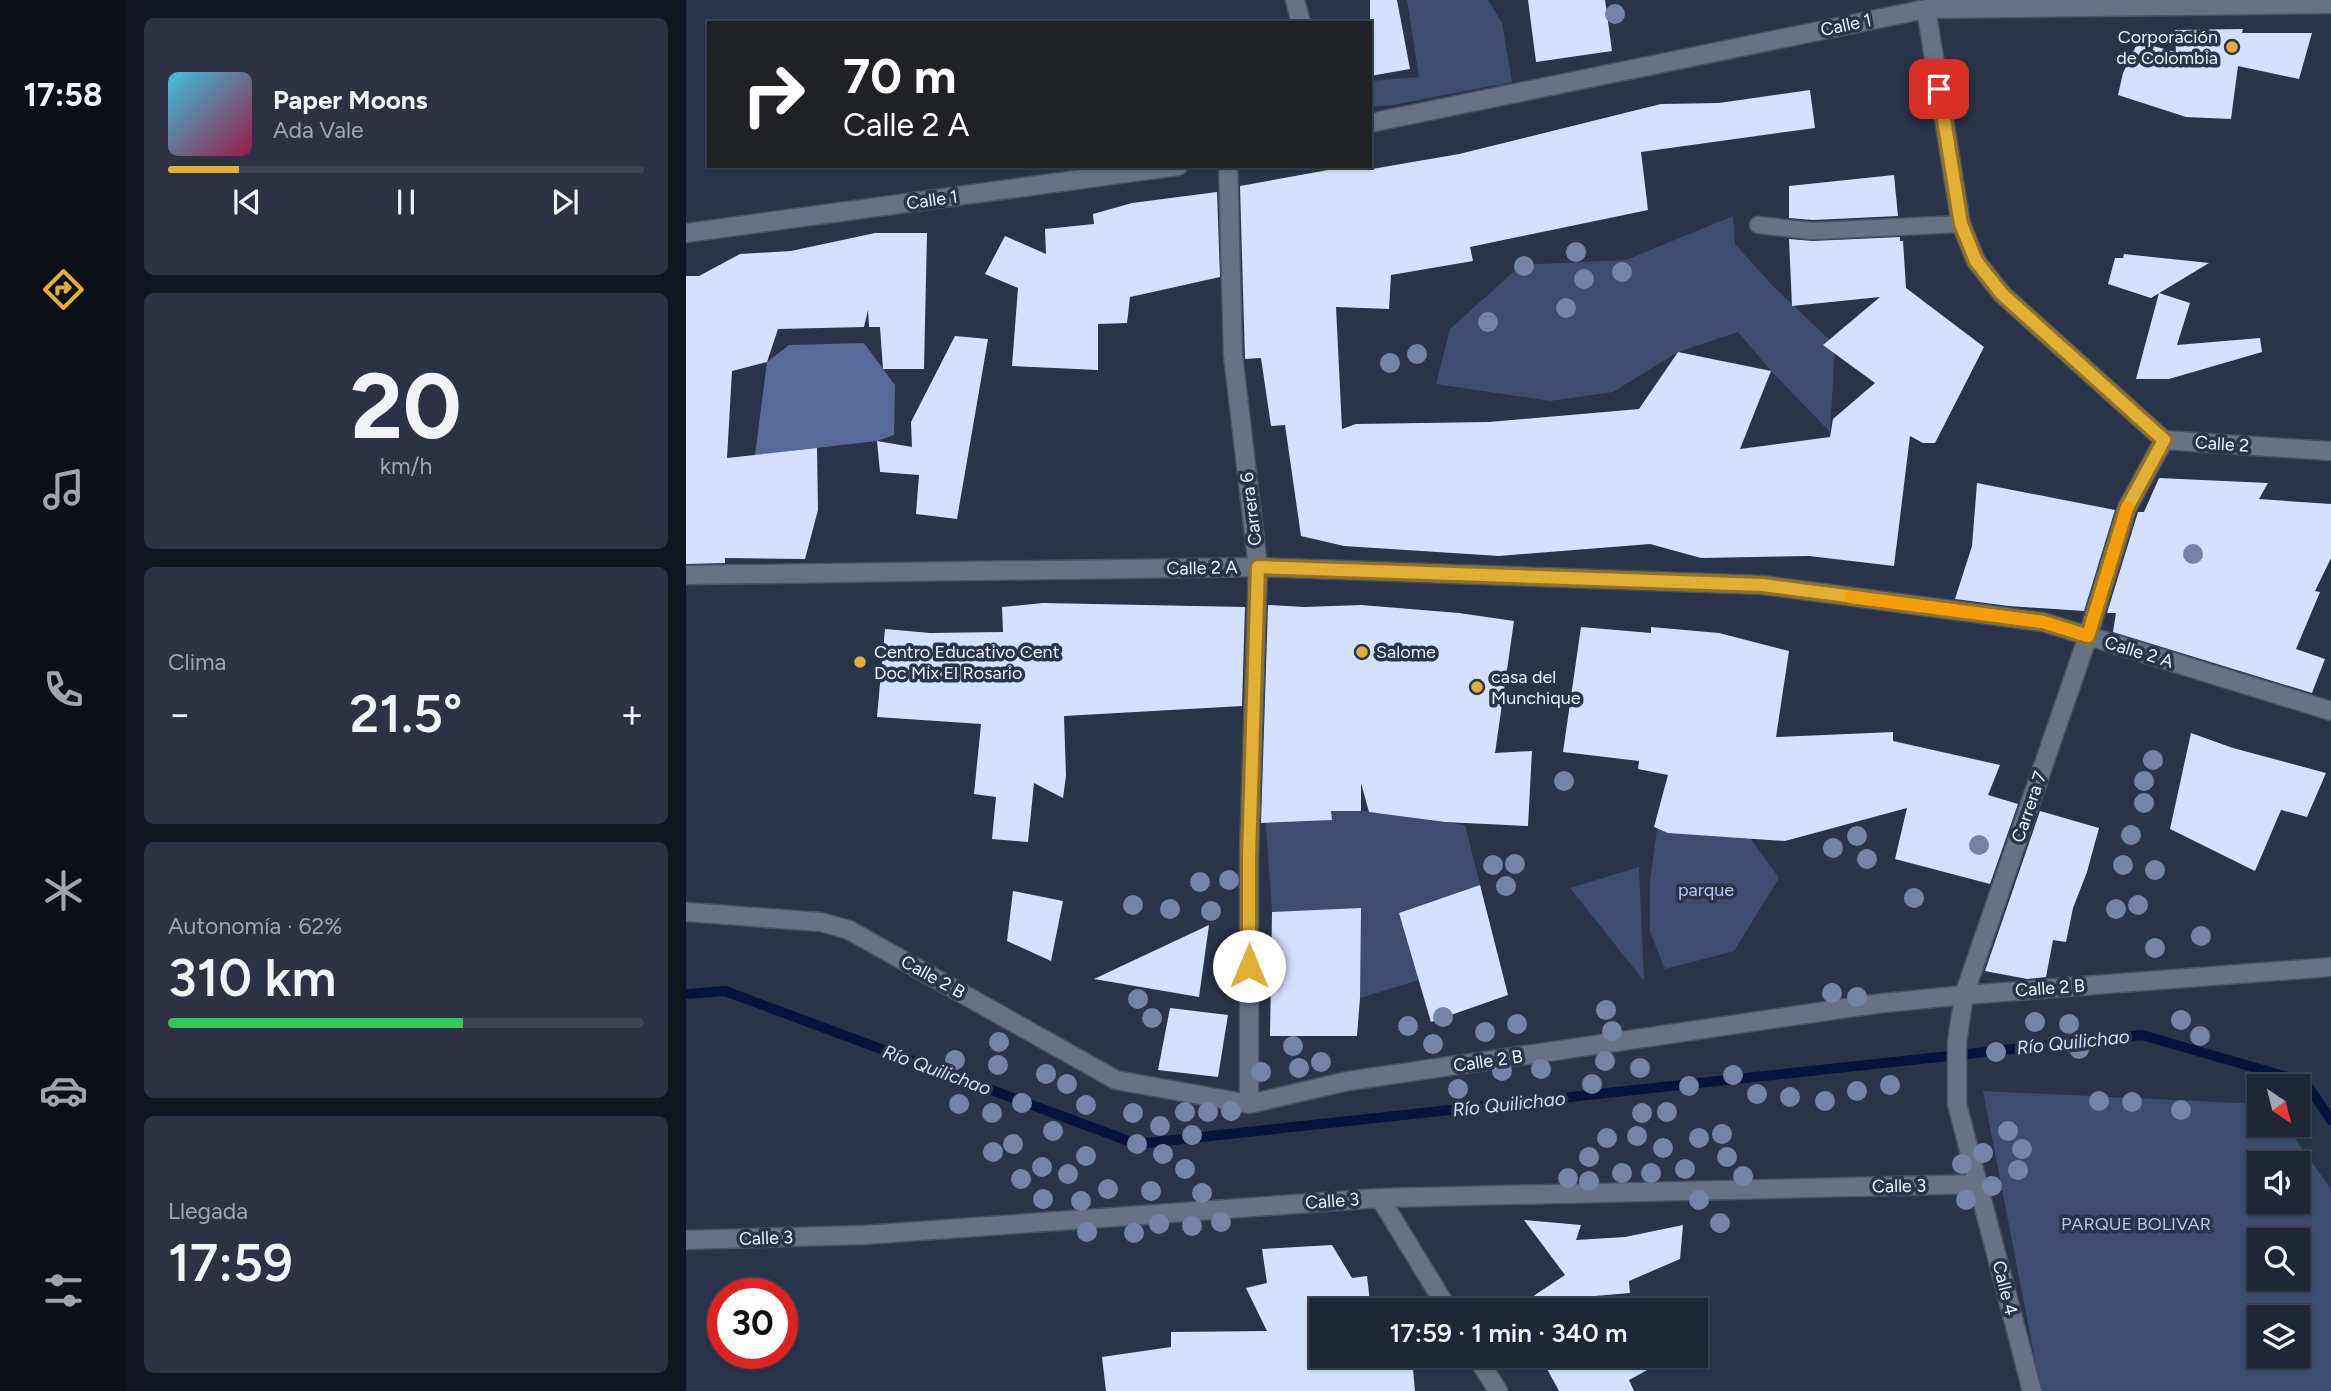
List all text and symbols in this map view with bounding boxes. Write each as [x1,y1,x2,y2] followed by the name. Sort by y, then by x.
[1818,9,1874,41] street label: Calle 1
[2116,26,2218,69] place label: Corporación de Colombia
[2224,39,2240,55] marker: Corporación de Colombia
[843,46,956,105] text: 70 m
[728,49,819,140] icon: right
[1909,59,1969,119] pin
[1920,70,1958,108] icon: arrive
[23,76,103,114] text: 17:58
[273,84,428,116] text: Paper Moons
[843,106,969,144] text: Calle 2 A
[273,116,364,144] text: Ada Vale
[228,183,266,221] icon: previous
[387,183,425,221] icon: pause
[546,183,584,221] icon: next
[905,186,959,214] street label: Calle 1
[39,265,88,314] icon: directions
[350,352,462,461] text: 20
[2194,431,2250,457] street label: Calle 2
[380,452,432,480] text: km/h
[39,465,88,514] icon: music
[1236,471,1266,547] street label: Carrera 6
[1166,556,1238,580] street label: Calle 2 A
[2102,631,2176,673] street label: Calle 2 A
[874,641,1060,684] place label: Centro Educativo Cent Doc Mix El Rosario
[1376,641,1436,663] place label: Salome
[1354,644,1370,660] marker: Salome
[168,648,226,676] text: Clima
[852,654,868,670] marker: Centro Educativo Cent Doc Mix El Rosario
[39,665,88,714] icon: phone
[1491,666,1581,709] place label: casa del Munchique
[1469,679,1485,695] marker: casa del Munchique
[349,683,463,745] text: 21.5°
[168,691,192,737] text: −
[620,691,644,737] text: +
[2007,768,2051,845] street label: Carrera 7
[39,866,88,915] icon: climate
[1678,879,1734,901] park label: parque
[168,912,342,940] text: Autonomía · 62%
[1212,929,1286,1003] position arrow
[168,947,336,1009] text: 310 km
[897,950,969,1004] street label: Calle 2 B
[2014,975,2086,1001] street label: Calle 2 B
[2015,1025,2131,1059] water label: Río Quilichao
[880,1040,994,1100] water label: Río Quilichao
[1452,1045,1524,1077] street label: Calle 2 B
[39,1066,88,1115] icon: car
[2247,1074,2310,1138] north arrow
[2247,1074,2310,1368] map controls
[1451,1087,1567,1121] water label: Río Quilichao
[2247,1151,2310,1214] button: sound
[1872,1175,1926,1197] street label: Calle 3
[1304,1188,1360,1214] street label: Calle 3
[168,1197,248,1225] text: Llegada
[2061,1213,2211,1235] park label: PARQUE BOLIVAR
[739,1226,793,1250] street label: Calle 3
[2247,1228,2310,1291] button: search
[168,1232,293,1294] text: 17:59
[1988,1258,2022,1318] street label: Calle 4
[39,1266,88,1315] icon: filters
[707,1278,798,1369] speed limit sign: 30
[2247,1305,2310,1368] button: layers
[1390,1317,1627,1349] text: 17:59 · 1 min · 340 m

